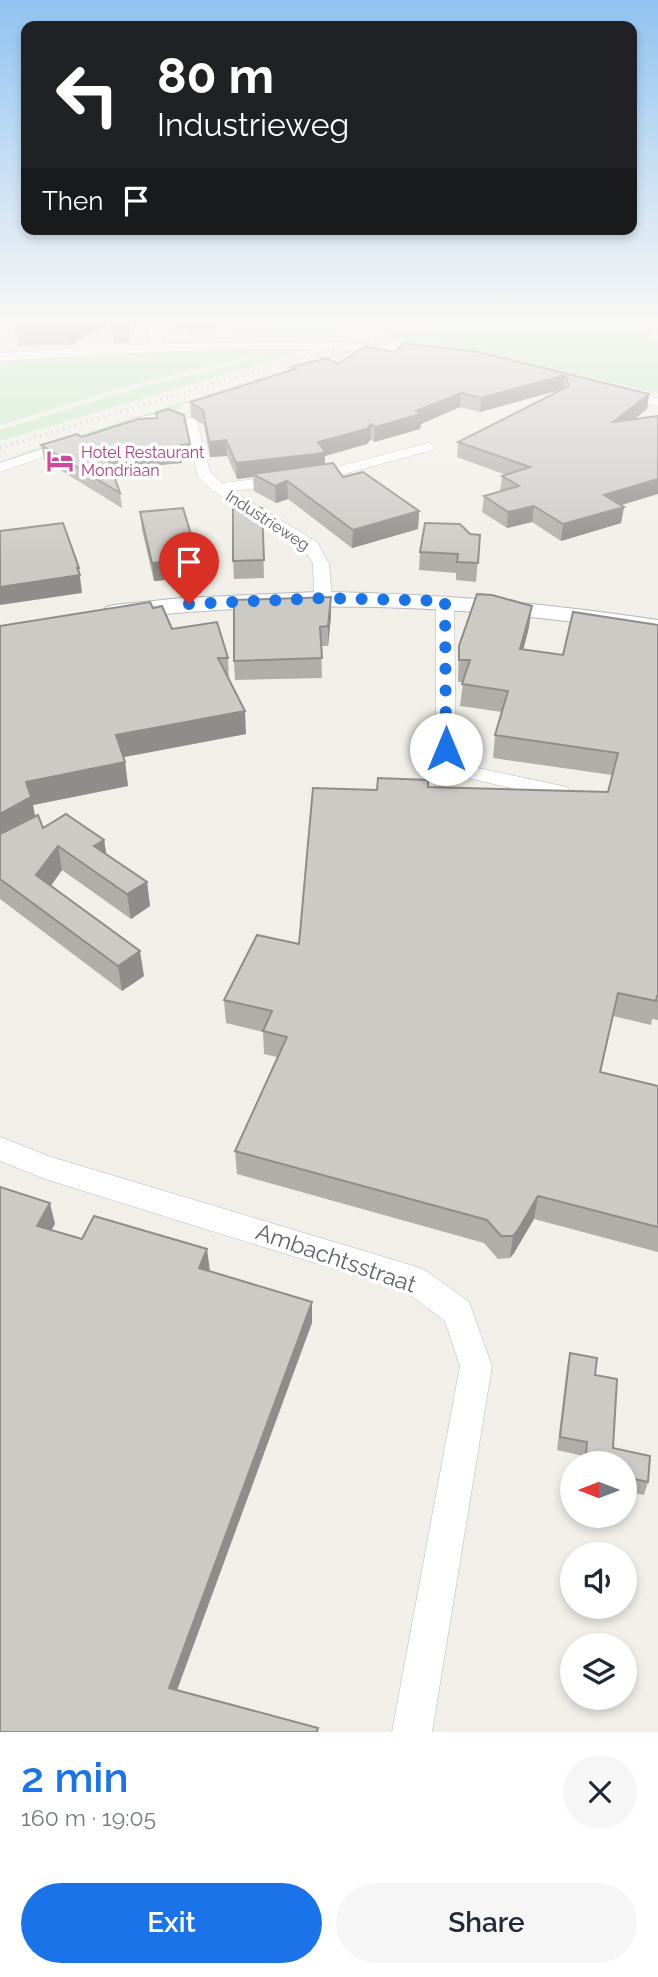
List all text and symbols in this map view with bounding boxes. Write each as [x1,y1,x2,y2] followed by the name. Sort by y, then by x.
[157,47,274,104] text: 80 m
[42,49,133,140] icon: left
[157,106,349,143] text: Industrieweg
[117,182,155,220] icon: arrive
[42,186,103,216] text: Then
[81,443,205,480] place label: Hotel Restaurant Mondriaan
[45,446,75,476] hotel icon: Hotel Restaurant Mondriaan
[222,486,313,555] street label: Industrieweg
[159,532,219,604] pin
[170,543,208,581] icon: arrive
[409,712,483,786] position arrow
[252,1217,420,1298] street label: Ambachtsstraat
[560,1451,637,1528] north arrow
[560,1451,637,1710] map controls
[560,1542,637,1619] button: sound
[560,1633,637,1710] button: layers
[21,1753,129,1802] text: 2 min
[563,1755,637,1829] button: close
[21,1804,156,1831] text: 160 m · 19:05
[21,1883,322,1963] button: Exit
[336,1883,637,1963] button: Share

